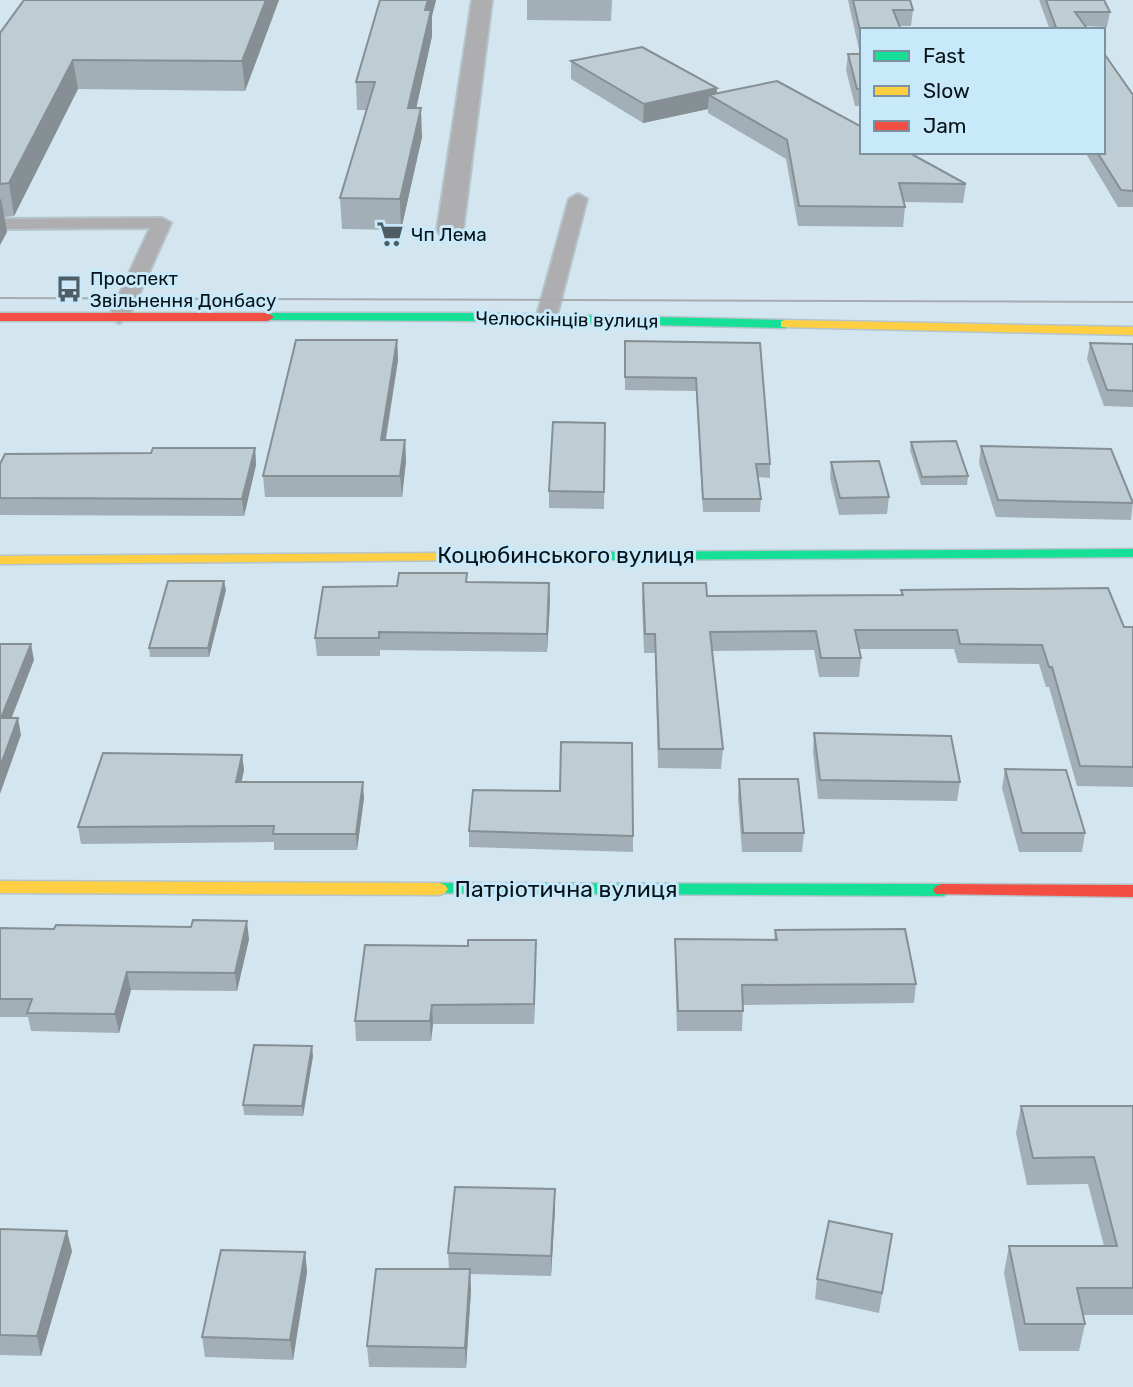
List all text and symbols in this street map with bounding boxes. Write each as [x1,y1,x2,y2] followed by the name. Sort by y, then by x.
[860,28,1105,154] legend
[923,43,965,68] text: Fast
[923,78,970,103] text: Slow
[923,113,967,138] text: Jam
[375,219,405,249] supermarket icon: Чп Лема
[411,223,487,246] place label: Чп Лема
[90,267,276,312] place label: Проспект Звільнення Донбасу
[54,274,84,304] bus stop icon: Проспект Звільнення Донбасу
[475,306,659,333] street label: Челюскінців вулиця
[437,541,695,569] street label: Коцюбинського вулиця
[454,875,678,903] street label: Патріотична вулиця

